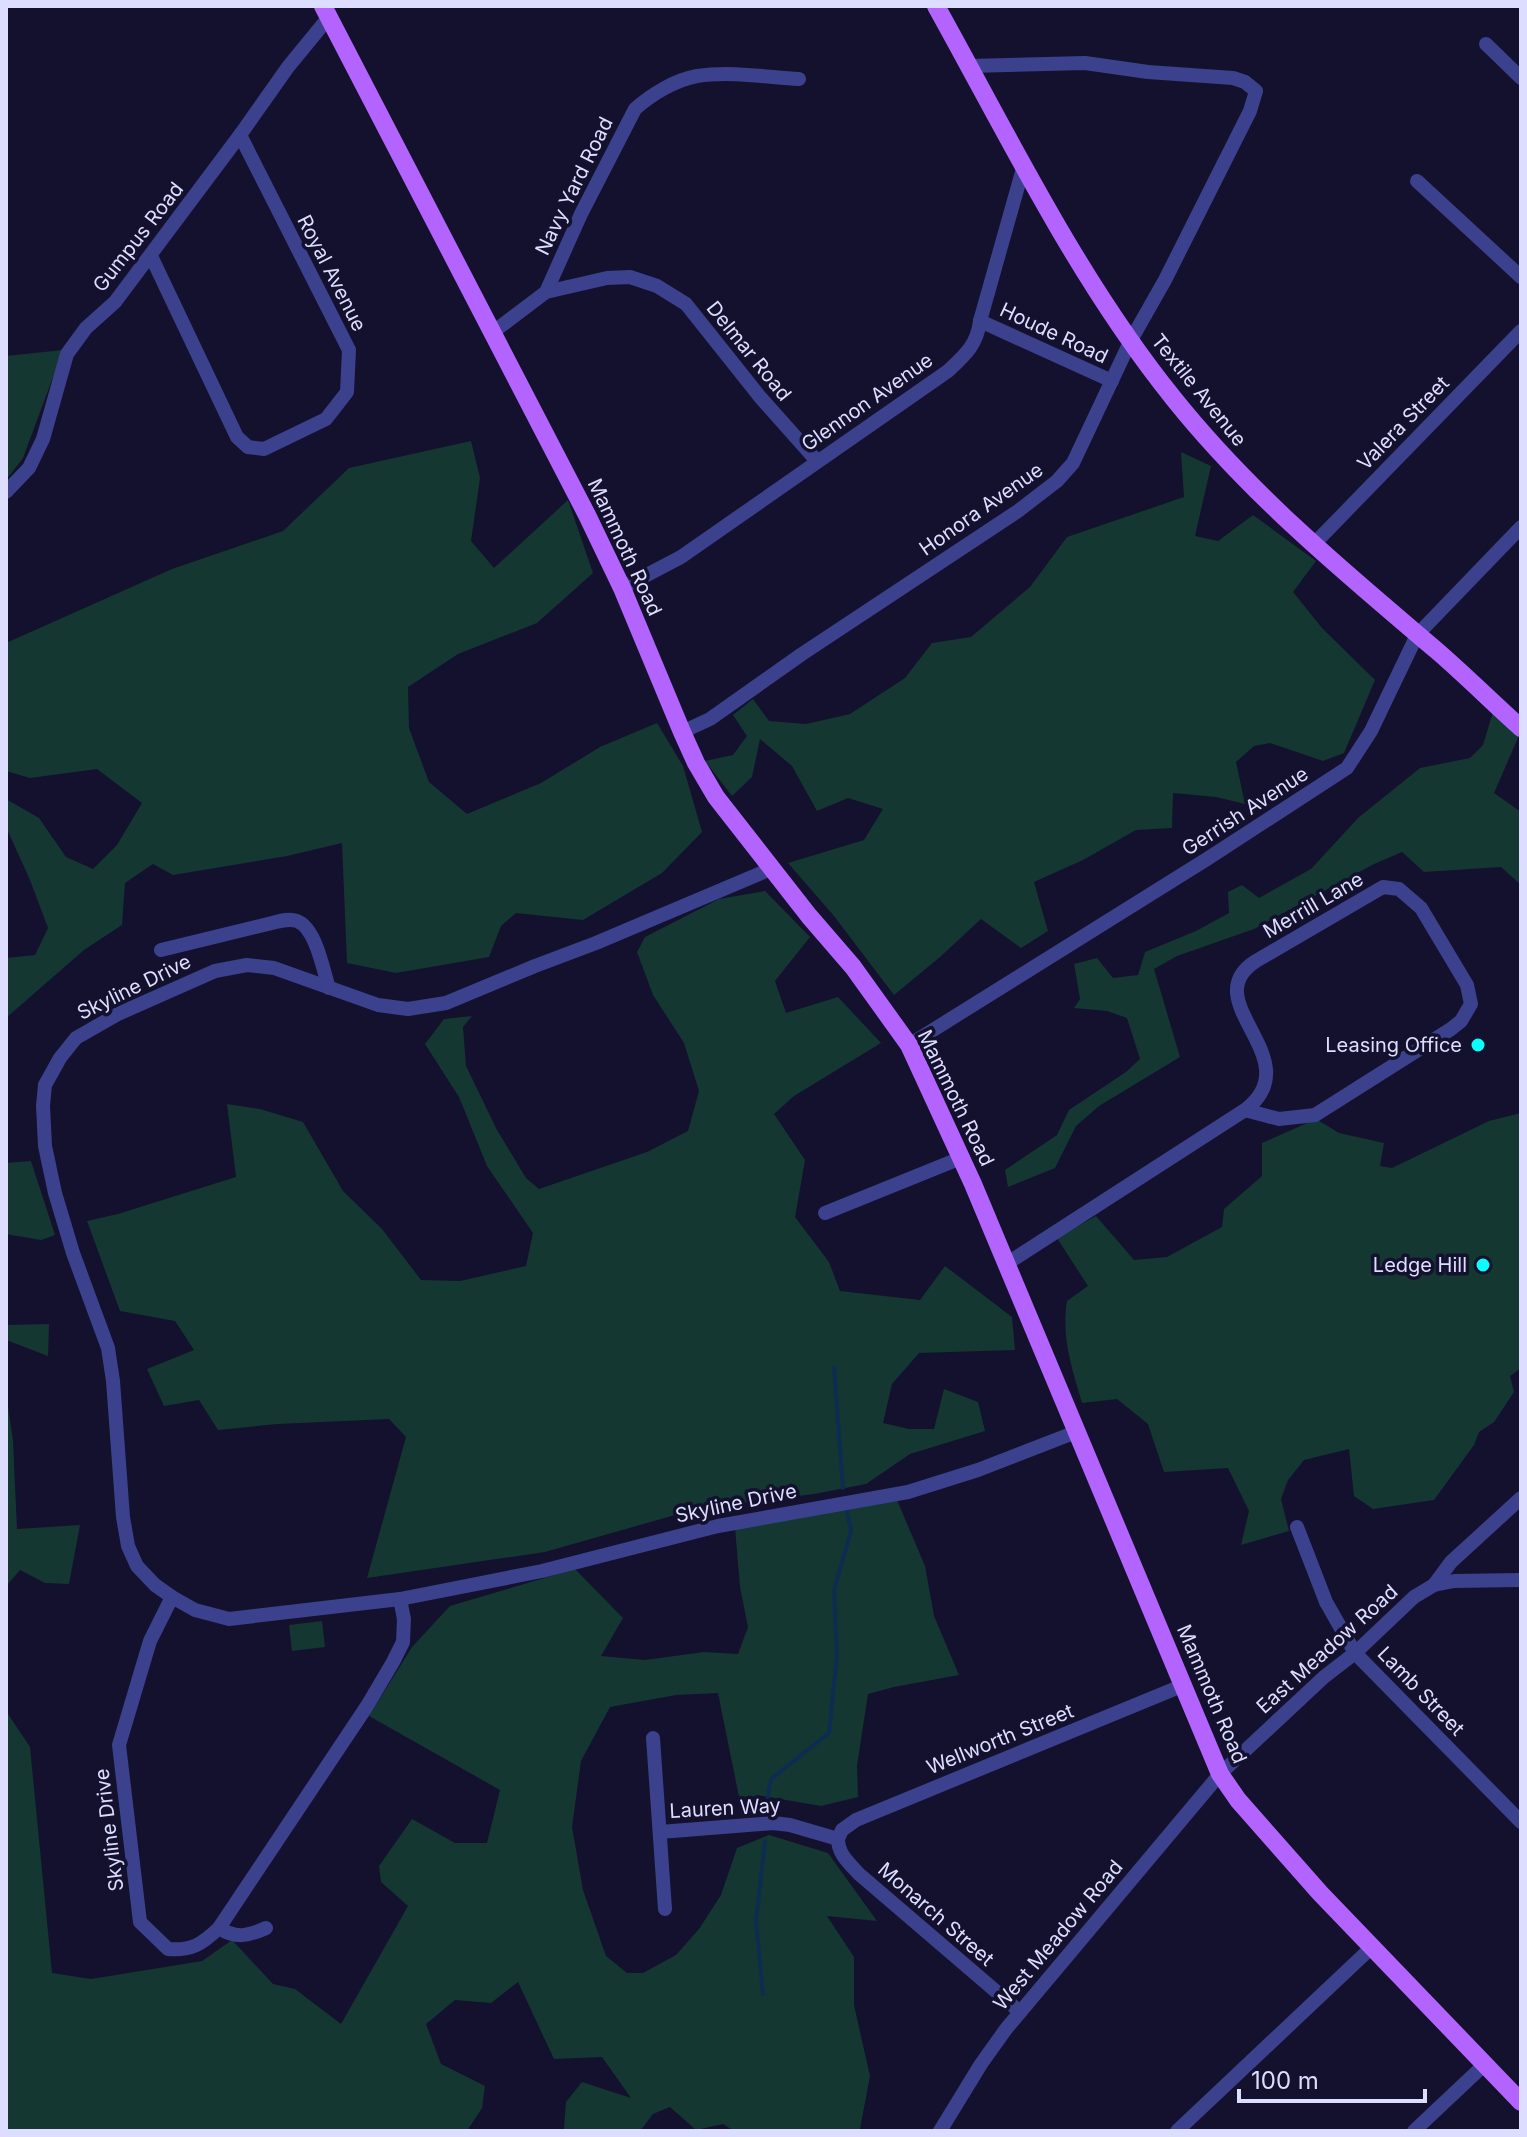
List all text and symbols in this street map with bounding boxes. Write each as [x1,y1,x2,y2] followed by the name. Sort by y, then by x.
[530,113,618,259] street label: Navy Yard Road
[88,177,188,297] street label: Gumpus Road
[292,211,372,335] street label: Royal Avenue
[702,296,796,406] street label: Delmar Road
[996,298,1112,368] street label: Houde Road
[1146,329,1252,451] street label: Textile Avenue
[797,348,937,456] street label: Glennon Avenue
[1352,371,1454,475] street label: Valera Street
[915,457,1047,561] street label: Honora Avenue
[583,475,667,619] street label: Mammoth Road
[1178,761,1312,861] street label: Gerrish Avenue
[1259,867,1367,943] street label: Merrill Lane
[73,949,195,1025] street label: Skyline Drive
[913,1026,999,1170] street label: Mammoth Road
[1325,1033,1462,1057] place label: Leasing Office
[1469,1036,1487,1054] marker: Leasing Office
[1373,1253,1467,1277] place label: Ledge Hill
[1474,1256,1492,1274] marker: Ledge Hill
[673,1478,799,1528] street label: Skyline Drive
[1252,1579,1402,1719] street label: East Meadow Road
[1172,1621,1252,1767] street label: Mammoth Road
[1373,1642,1470,1741] street label: Lamb Street
[923,1698,1077,1779] street label: Wellworth Street
[90,1767,128,1893] street label: Skyline Drive
[669,1793,781,1823] street label: Lauren Way
[988,1855,1128,2015] street label: West Meadow Road
[873,1857,999,1971] street label: Monarch Street
[1239,2053,1425,2103] scale bar
[1251,2066,1319,2095] text: 100 m

